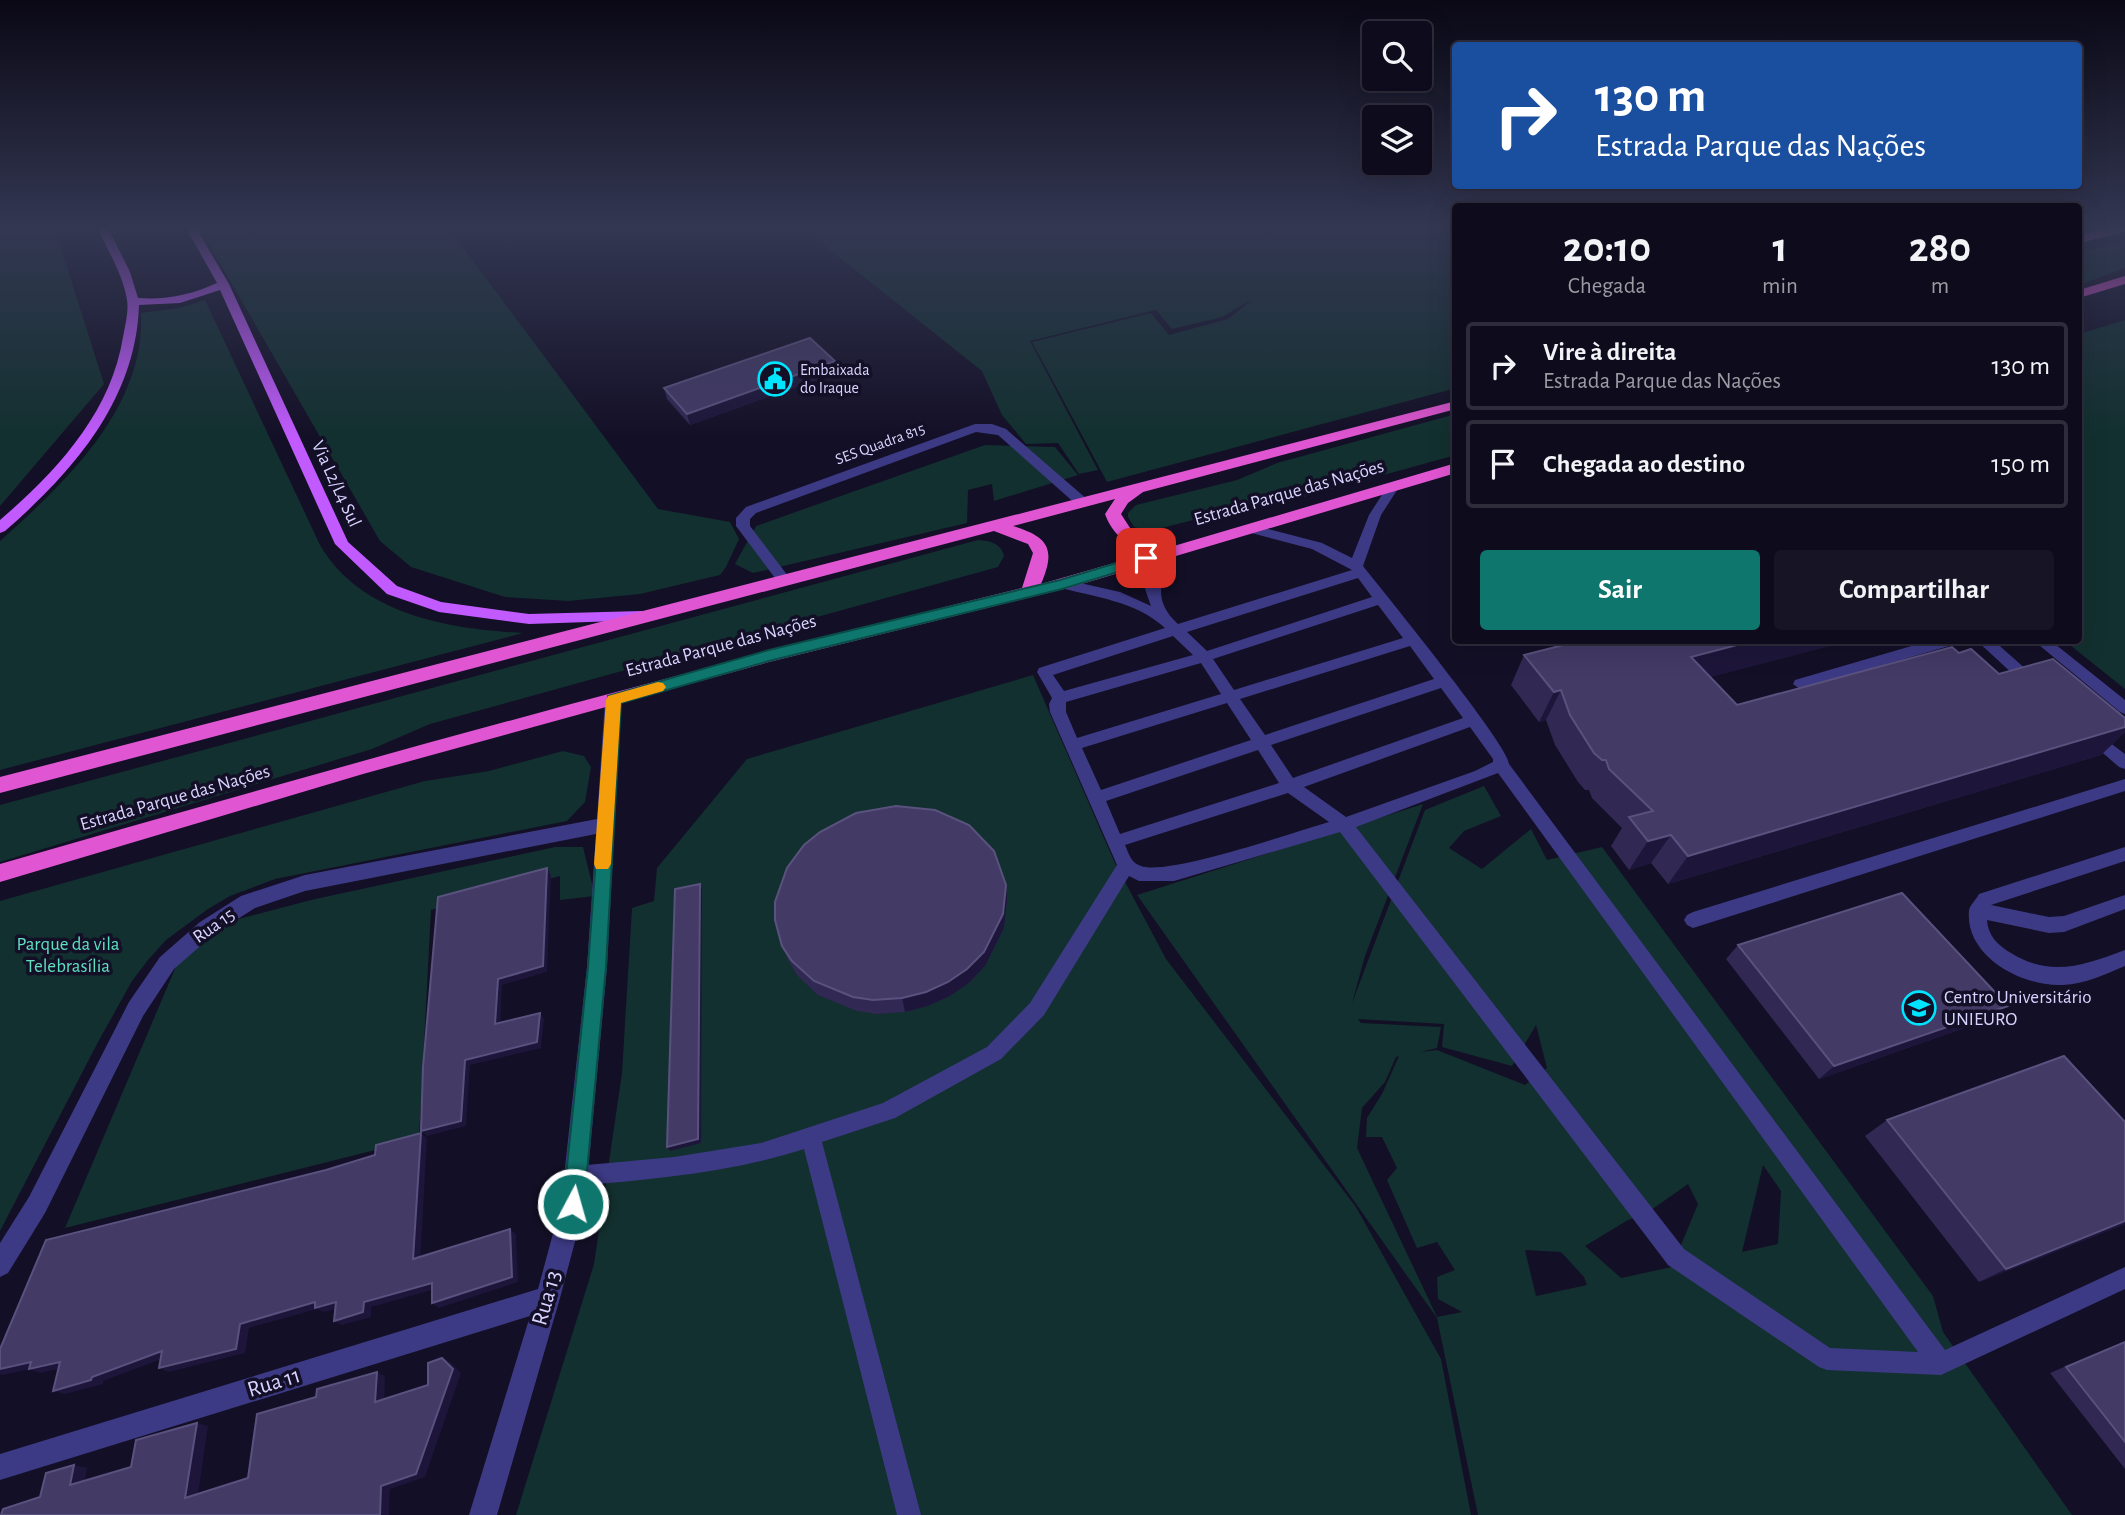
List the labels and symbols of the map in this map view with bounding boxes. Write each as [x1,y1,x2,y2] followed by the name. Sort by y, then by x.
[756,360,794,398] public building icon: Embaixada do Iraque
[800,362,870,396] place label: Embaixada do Iraque
[833,420,927,469] street label: SES Quadra 815
[308,438,364,530] street label: Via L2/L4 Sul
[1192,457,1386,529] street label: Estrada Parque das Nações
[1116,528,1176,588] pin
[624,611,818,681] street label: Estrada Parque das Nações
[78,762,272,834] street label: Estrada Parque das Nações
[190,905,238,947] street label: Rua 15
[16,935,120,976] park label: Parque da vila Telebrasília
[1944,988,2092,1029] place label: Centro Universitário UNIEURO
[1900,989,1938,1027] school or university icon: Centro Universitário UNIEURO
[536,1167,610,1241] position arrow
[528,1268,566,1328] street label: Rua 13
[245,1364,303,1402] street label: Rua 11

